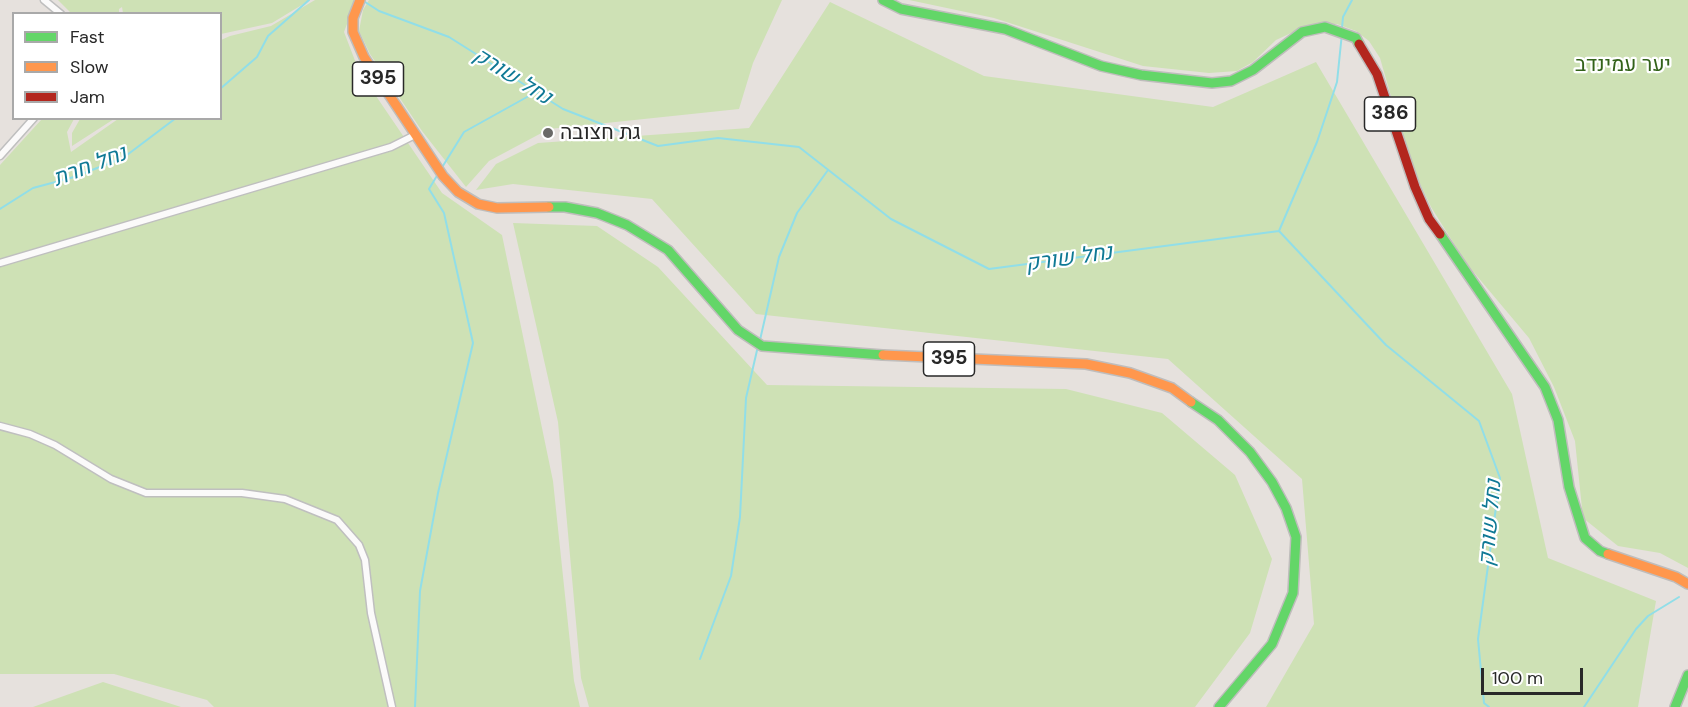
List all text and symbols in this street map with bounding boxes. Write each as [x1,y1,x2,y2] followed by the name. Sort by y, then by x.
[12,12,222,120] legend
[70,25,105,49] text: Fast
[468,43,556,111] water label: נחל שורק
[1575,52,1671,78] park label: יער עמינדב
[70,55,109,79] text: Slow
[352,62,404,96] road number: 395
[70,85,105,109] text: Jam
[1364,97,1416,131] road number: 386
[560,120,641,146] place label: גת חצובה
[541,126,555,140] marker: גת חצובה
[49,141,131,193] water label: נחל חרת
[1024,240,1114,278] water label: נחל שורק
[924,342,974,376] road number: 395
[1474,478,1508,568] water label: נחל שורק
[1484,656,1586,694] scale bar
[1492,666,1543,690] text: 100 m

